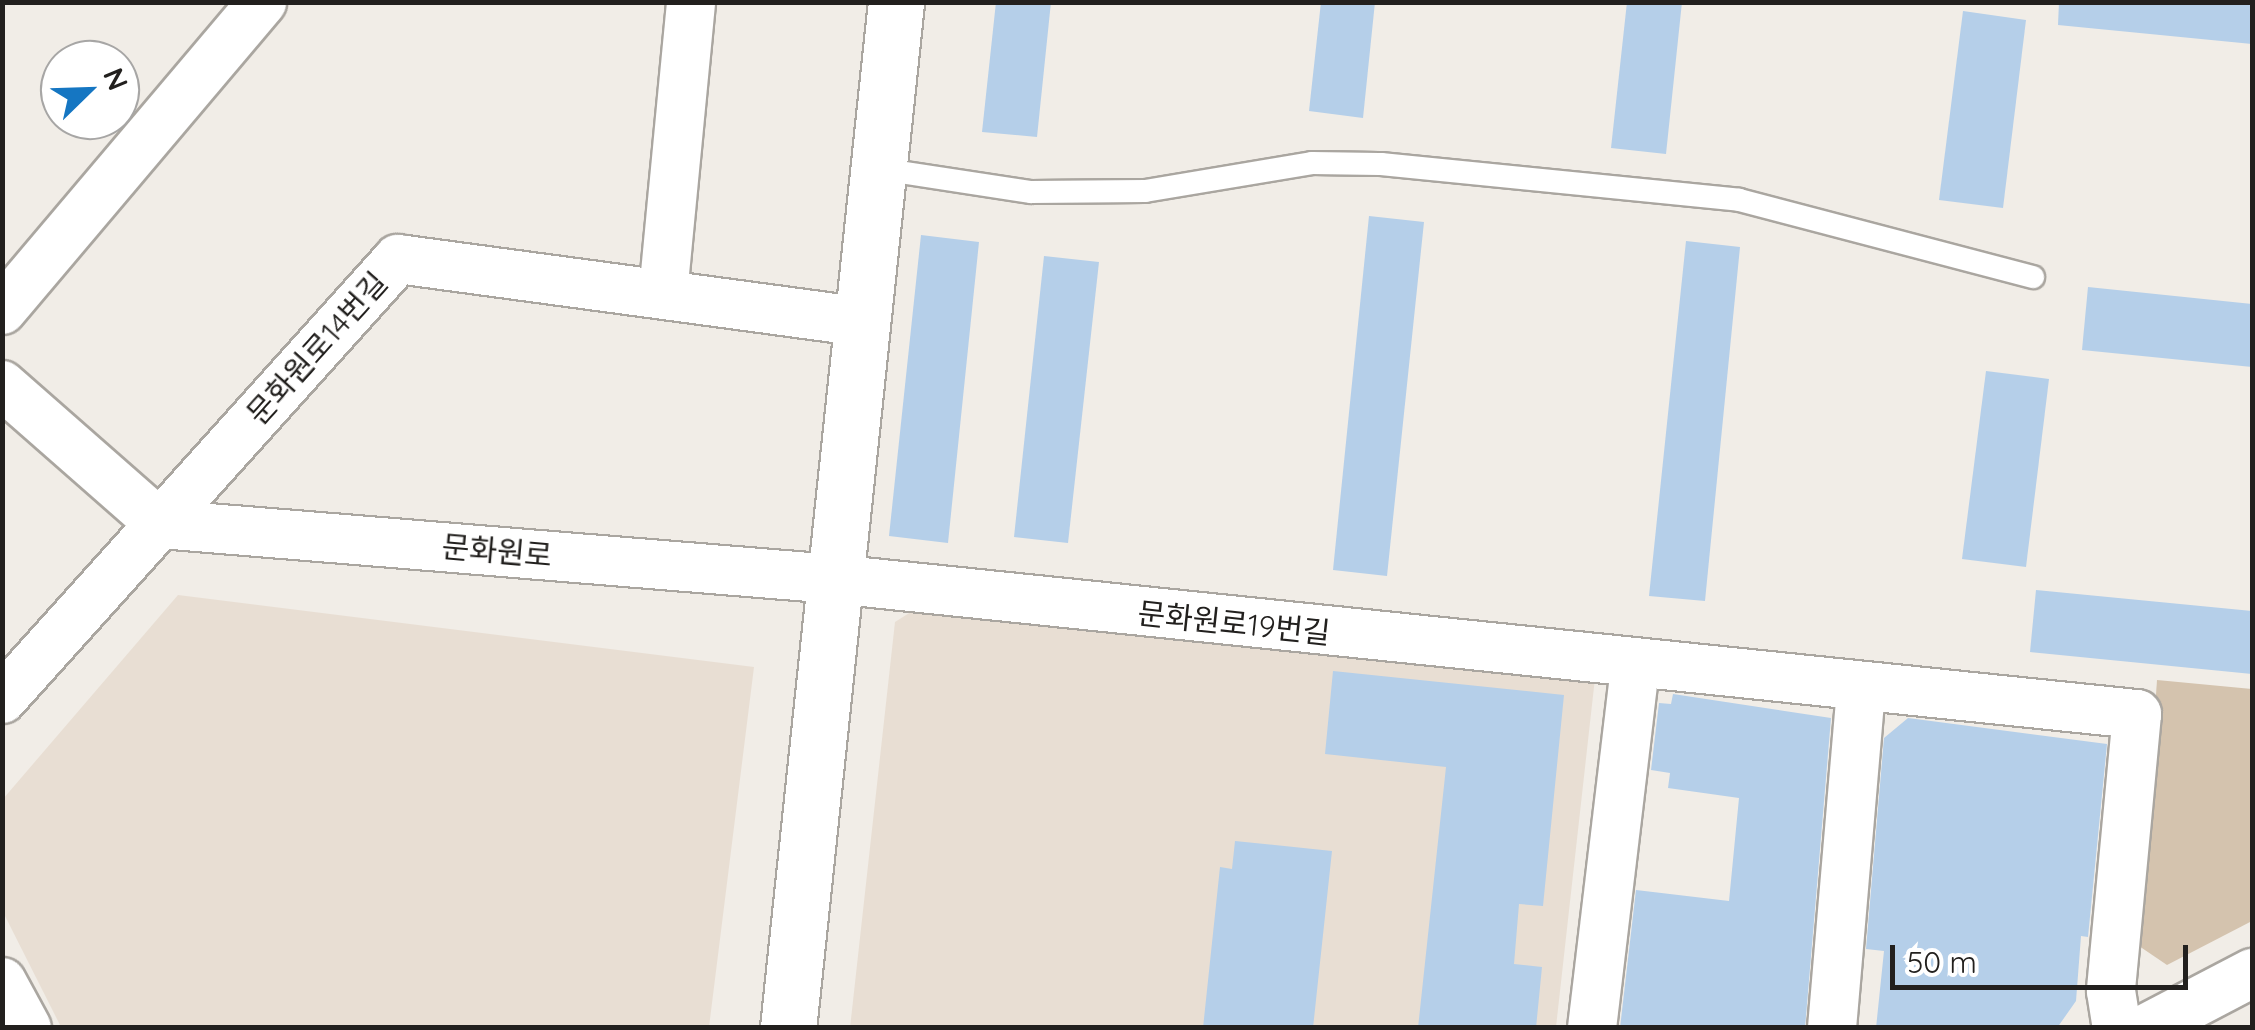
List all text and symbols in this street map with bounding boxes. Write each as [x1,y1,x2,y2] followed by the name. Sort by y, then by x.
[40,40,140,140] north arrow
[96,63,136,95] text: N
[239,265,395,431] street label: 문화원로14번길
[440,528,554,574] street label: 문화원로
[1136,595,1332,651] street label: 문화원로19번길
[1895,925,2192,987] scale bar
[1907,943,1977,981] text: 50 m

